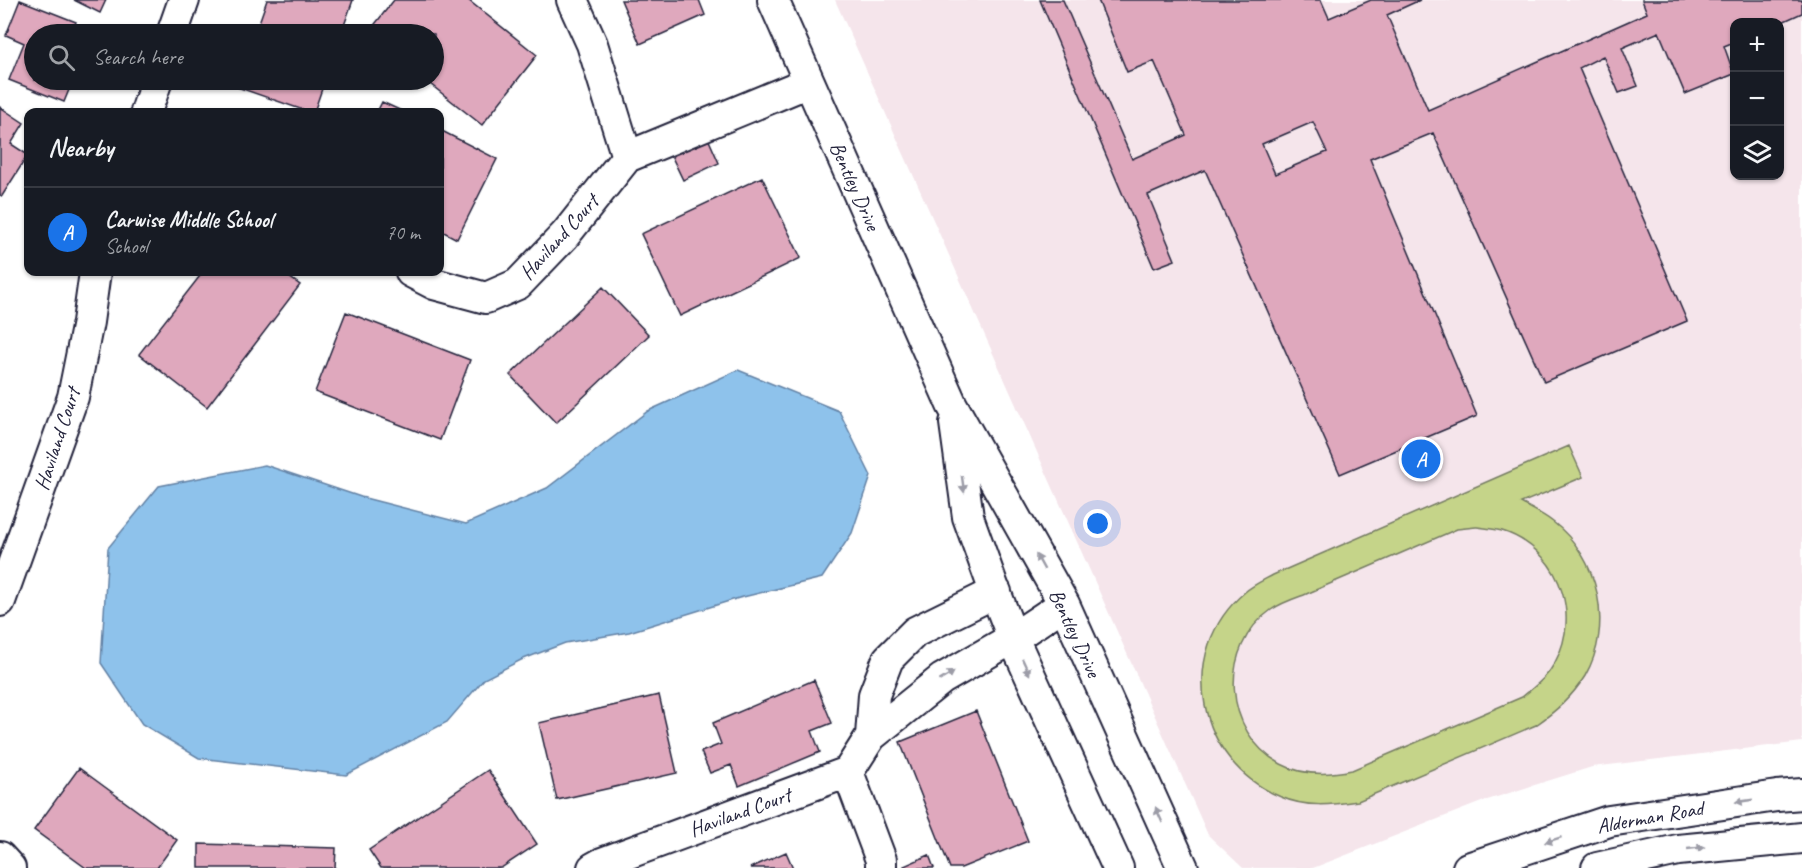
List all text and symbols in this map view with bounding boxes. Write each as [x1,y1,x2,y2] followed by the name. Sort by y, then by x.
[1730,18,1784,180] map controls
[1730,18,1784,72] button: +
[24,24,444,90] search box
[45,41,78,74] icon: search
[93,43,183,71] text: Search here
[1730,72,1784,126] button: −
[1730,126,1784,180] button: layers
[48,131,113,164] text: Nearby
[824,138,887,236] street label: Bentley Drive
[514,187,606,285] street label: Haviland Court
[105,206,273,234] text: Carwise Middle School
[62,220,73,245] text: A
[386,220,420,245] text: 70 m
[105,234,148,259] text: School
[28,382,87,493] street label: Haviland Court
[1402,436,1440,482] pin: A
[959,474,968,493] one-way arrow
[1083,509,1112,538] your location
[1035,553,1045,570] one-way arrow
[1043,585,1108,683] street label: Bentley Drive
[1022,659,1031,676] one-way arrow
[939,671,955,682] one-way arrow
[686,781,797,842] street label: Haviland Court
[1595,794,1708,839] street label: Alderman Road
[1734,797,1753,806] one-way arrow
[1154,806,1163,823] one-way arrow
[1544,835,1562,845] one-way arrow
[1686,844,1705,853] one-way arrow

